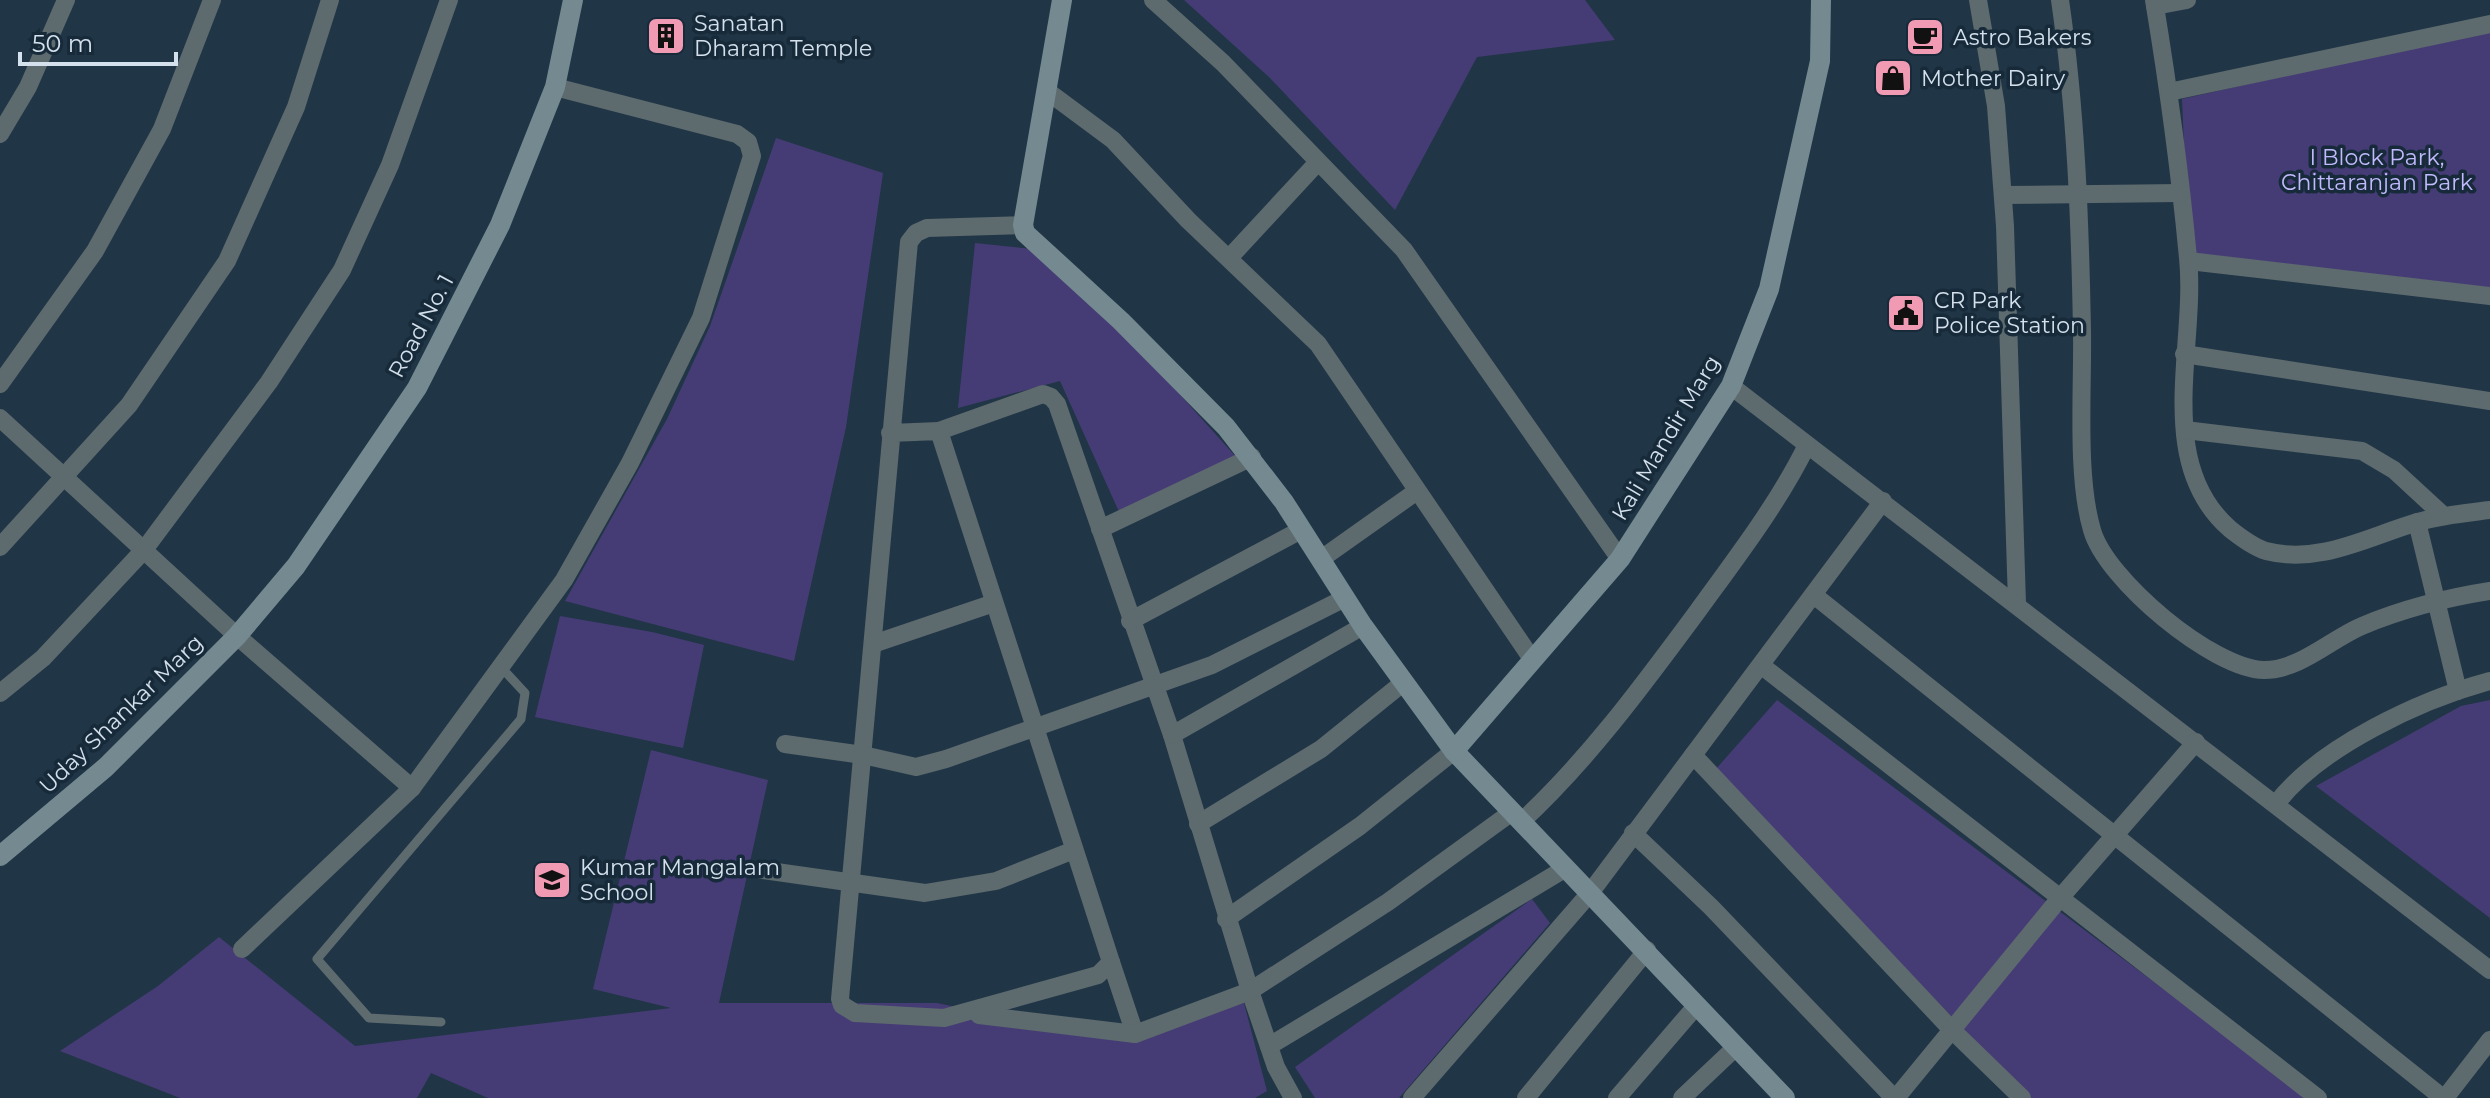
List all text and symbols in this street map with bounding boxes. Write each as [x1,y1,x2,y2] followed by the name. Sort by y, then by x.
[694,10,872,62] place label: Sanatan Dharam Temple
[645,15,687,57] building icon: Sanatan Dharam Temple
[20,16,176,66] scale bar
[1904,16,1946,58] cafe icon: Astro Bakers
[1953,24,2092,51] place label: Astro Bakers
[32,29,93,58] text: 50 m
[1872,57,1914,99] shop icon: Mother Dairy
[1921,65,2065,92] place label: Mother Dairy
[2281,144,2474,196] park label: I Block Park, Chittaranjan Park
[383,270,459,382] street label: Road No. 1
[1934,287,2085,339] place label: CR Park Police Station
[1885,292,1927,334] public building icon: CR Park Police Station
[1606,351,1726,525] street label: Kali Mandir Marg
[34,629,208,799] street label: Uday Shankar Marg
[580,854,780,906] place label: Kumar Mangalam School
[531,859,573,901] school or university icon: Kumar Mangalam School

